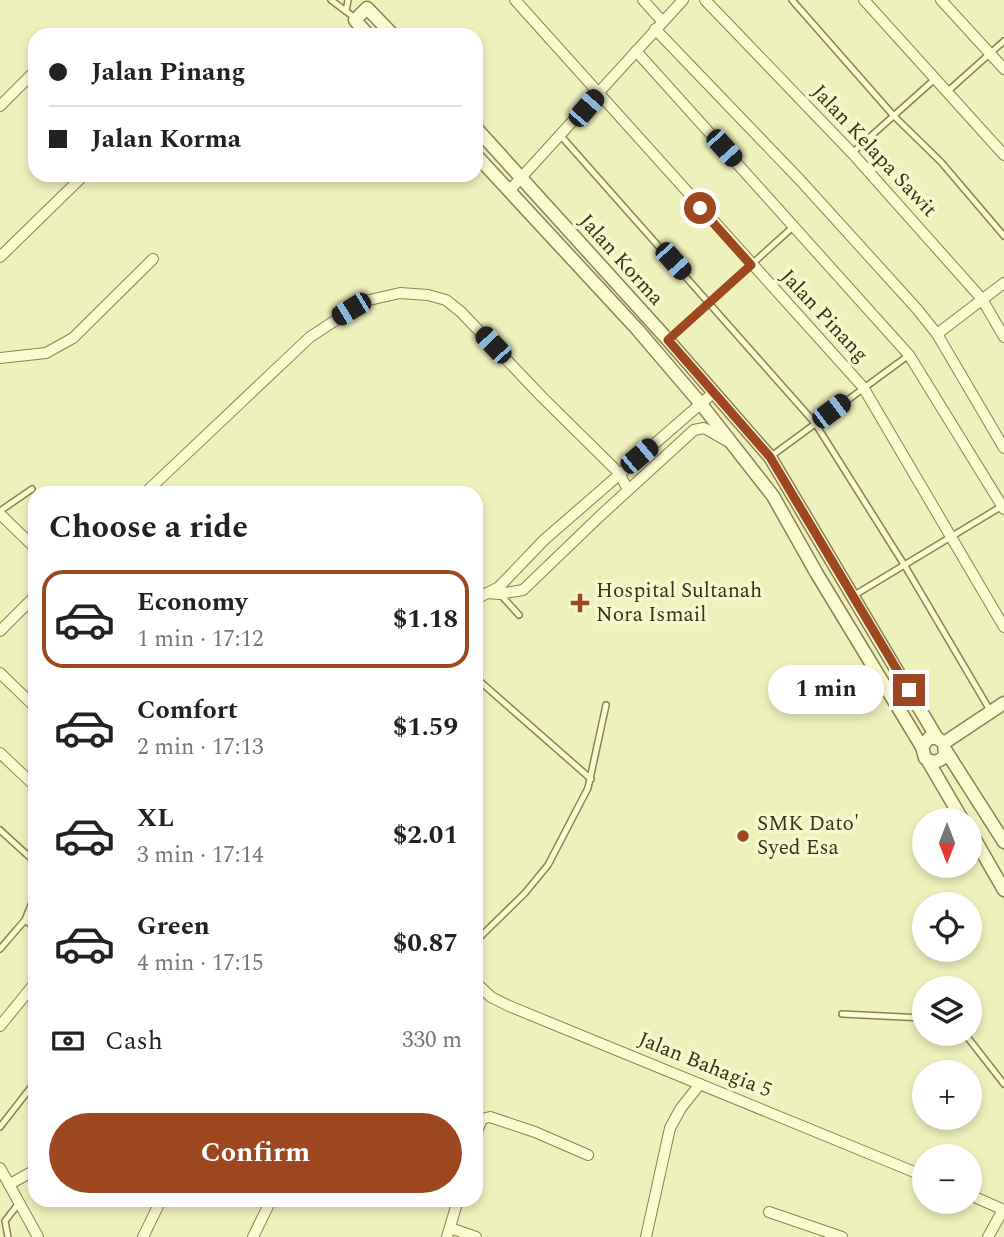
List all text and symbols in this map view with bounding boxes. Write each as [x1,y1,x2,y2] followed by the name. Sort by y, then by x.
[91,52,245,92] text: Jalan Pinang
[804,77,944,225] street label: Jalan Kelapa Sawit
[565,85,608,131] car
[91,119,241,159] text: Jalan Korma
[703,125,746,171] car
[684,192,716,224] route start
[571,207,672,314] street label: Jalan Korma
[652,238,695,284] car
[772,262,876,370] street label: Jalan Pinang
[328,289,375,329] car
[471,322,516,368] car
[808,390,855,432] car
[617,434,662,478] car
[49,503,248,552] text: Choose a ride
[596,575,762,631] place label: Hospital Sultanah Nora Ismail
[137,582,247,622] text: Economy
[53,588,116,651] icon: car
[570,593,590,613] marker: Hospital Sultanah Nora Ismail
[393,599,458,639] text: $1.18
[137,622,264,657] text: 1 min · 17:12
[769,666,884,714] callout: 1 min
[795,672,857,707] text: 1 min
[893,674,925,706] route end
[137,690,238,730] text: Comfort
[53,696,116,759] icon: car
[393,707,458,747] text: $1.59
[137,730,264,765] text: 2 min · 17:13
[137,798,174,838] text: XL
[53,804,116,867] icon: car
[757,808,859,864] place label: SMK Dato' Syed Esa
[912,808,982,878] north arrow
[912,808,982,1214] map controls
[393,815,458,855] text: $2.01
[735,828,751,844] marker: SMK Dato' Syed Esa
[137,838,264,873] text: 3 min · 17:14
[912,892,982,962] button: locate
[137,906,210,946] text: Green
[53,912,116,975] icon: car
[393,923,458,963] text: $0.87
[137,946,264,981] text: 4 min · 17:15
[912,976,982,1046] button: layers
[105,1021,163,1061] text: Cash
[49,1022,87,1060] icon: cash
[402,1023,462,1058] text: 330 m
[633,1024,777,1106] street label: Jalan Bahagia 5
[912,1060,982,1130] button: +
[49,1113,462,1193] button: Confirm
[912,1144,982,1214] button: −

